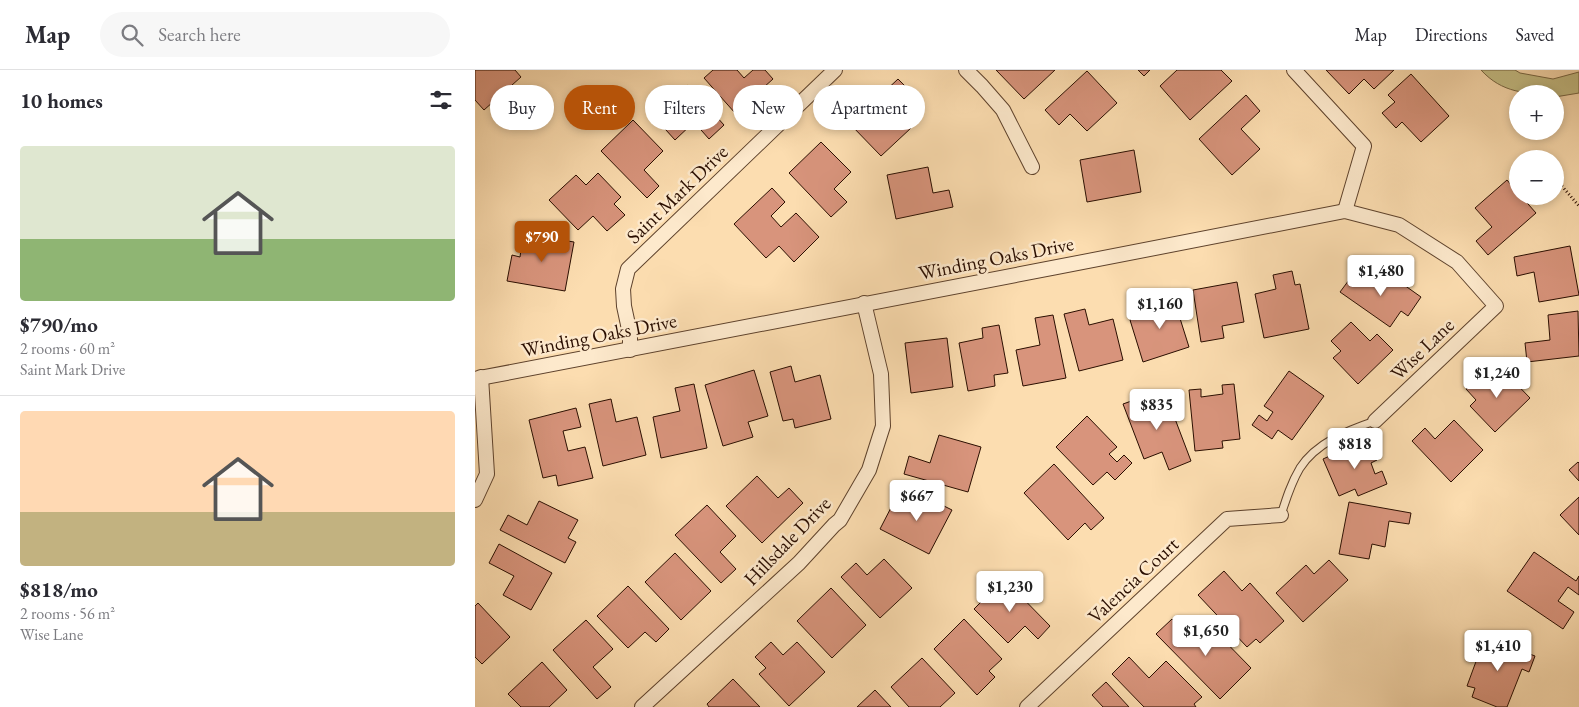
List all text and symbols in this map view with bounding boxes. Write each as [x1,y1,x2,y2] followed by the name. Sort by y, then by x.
[100,12,450,57] search box
[25,19,70,50] text: Map
[118,21,146,49] icon: search
[158,22,241,47] text: Search here
[1355,23,1387,46] text: Map
[1415,23,1487,46] text: Directions
[1515,23,1554,46] text: Saved
[490,85,554,130] chip: Buy
[564,85,635,130] chip: Rent
[645,85,723,130] chip: Filters
[733,85,803,130] chip: New
[813,85,925,130] chip: Apartment
[1509,85,1564,205] map controls
[1509,85,1564,140] button: +
[427,86,455,114] icon: filters
[20,87,103,114] text: 10 homes
[621,139,733,249] street label: Saint Mark Drive
[1509,150,1564,205] button: −
[193,178,283,268] icon: home
[512,220,572,263] pin: $790
[526,226,558,247] text: $790
[916,230,1076,286] street label: Winding Oaks Drive
[1340,254,1422,297] pin: $1,480
[1358,260,1404,281] text: $1,480
[1119,288,1201,330] pin: $1,160
[1137,293,1183,314] text: $1,160
[519,307,679,363] street label: Winding Oaks Drive
[20,311,98,338] text: $790/mo
[1385,312,1460,386] street label: Wise Lane
[20,338,115,359] text: 2 rooms · 60 m²
[1456,356,1538,399] pin: $1,240
[20,359,125,380] text: Saint Mark Drive
[1474,362,1520,383] text: $1,240
[1127,388,1187,431] pin: $835
[1141,394,1173,415] text: $835
[1325,428,1385,470] pin: $818
[1339,433,1371,454] text: $818
[193,444,283,534] icon: home
[887,480,947,522] pin: $667
[901,485,933,506] text: $667
[738,491,836,591] street label: Hillsdale Drive
[1082,531,1185,629] street label: Valencia Court
[969,570,1051,613] pin: $1,230
[20,576,98,603] text: $818/mo
[987,576,1033,597] text: $1,230
[20,603,115,624] text: 2 rooms · 56 m²
[1165,614,1247,657] pin: $1,650
[1183,620,1229,641] text: $1,650
[20,624,83,645] text: Wise Lane
[1457,630,1539,672] pin: $1,410
[1475,635,1521,656] text: $1,410

